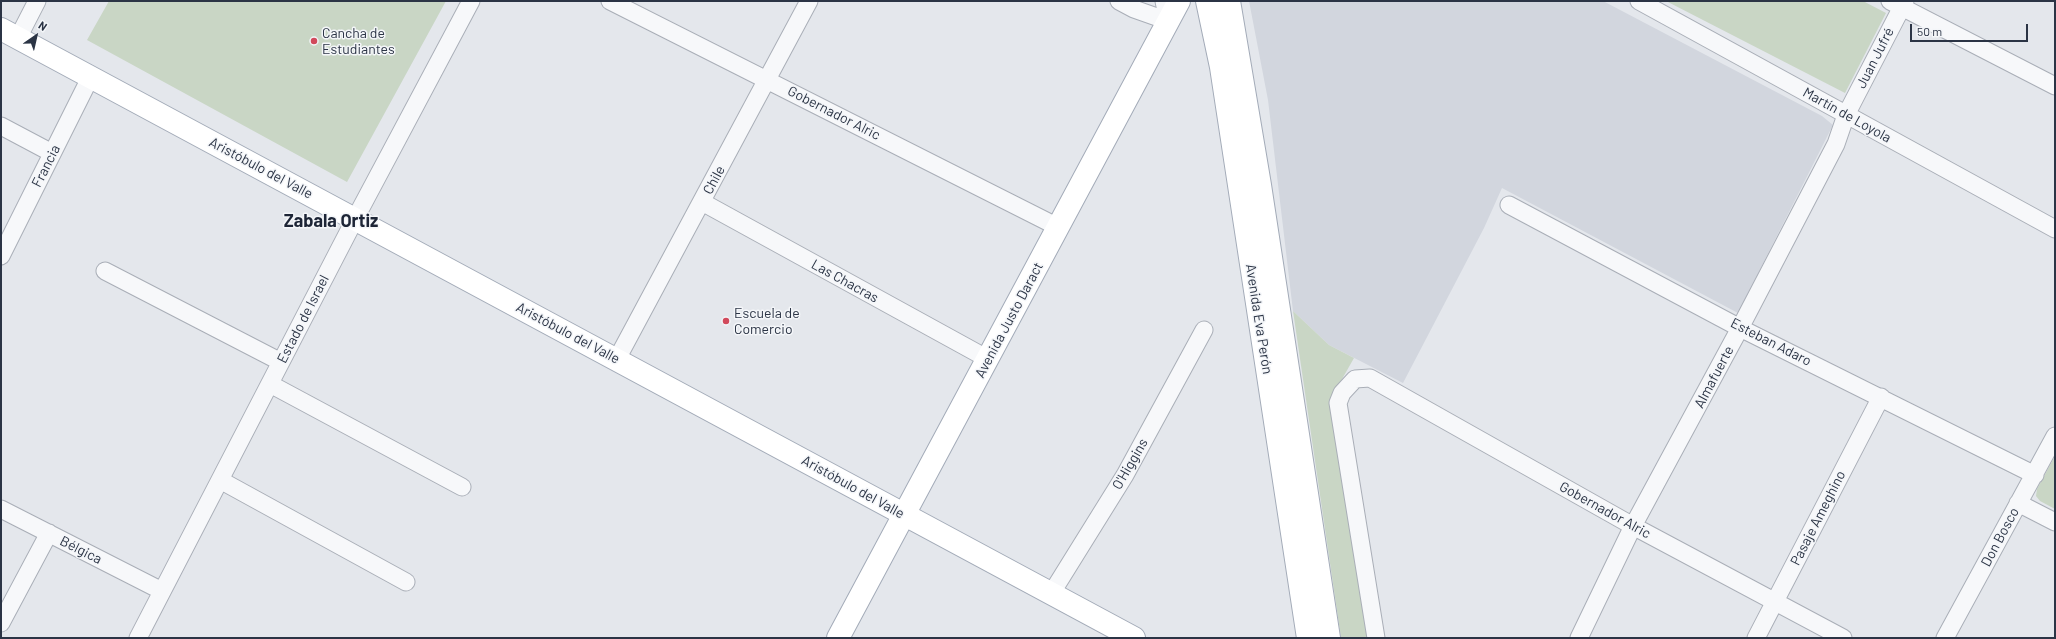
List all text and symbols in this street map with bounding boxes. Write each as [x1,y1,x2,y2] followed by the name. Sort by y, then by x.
[16,16,56,56] north arrow
[1912,16,2030,42] scale bar
[36,18,50,33] text: N
[1917,24,1942,38] text: 50 m
[322,25,395,58] place label: Cancha de Estudiantes
[1853,25,1897,91] street label: Juan Jufré
[309,36,319,46] marker: Cancha de Estudiantes
[785,82,883,144] street label: Gobernador Alric
[1800,84,1894,146] street label: Martín de Loyola
[206,134,316,202] street label: Aristóbulo del Valle
[28,142,64,190] street label: Francia
[699,163,729,197] street label: Chile
[284,210,378,232] district label: Zabala Ortiz
[809,256,881,306] street label: Las Chacras
[971,259,1047,381] street label: Avenida Justo Daract
[1242,263,1276,375] street label: Avenida Eva Perón
[274,272,332,366] street label: Estado de Israel
[513,299,623,367] street label: Aristóbulo del Valle
[734,305,800,338] place label: Escuela de Comercio
[1728,314,1814,370] street label: Esteban Adaro
[721,316,731,326] marker: Escuela de Comercio
[1691,343,1737,411] street label: Almafuerte
[1109,436,1151,492] street label: O'Higgins
[799,452,907,522] street label: Aristóbulo del Valle
[1787,468,1849,568] street label: Pasaje Ameghino
[1556,478,1654,542] street label: Gobernador Alric
[1977,505,2023,569] street label: Don Bosco
[57,532,105,568] street label: Bélgica

